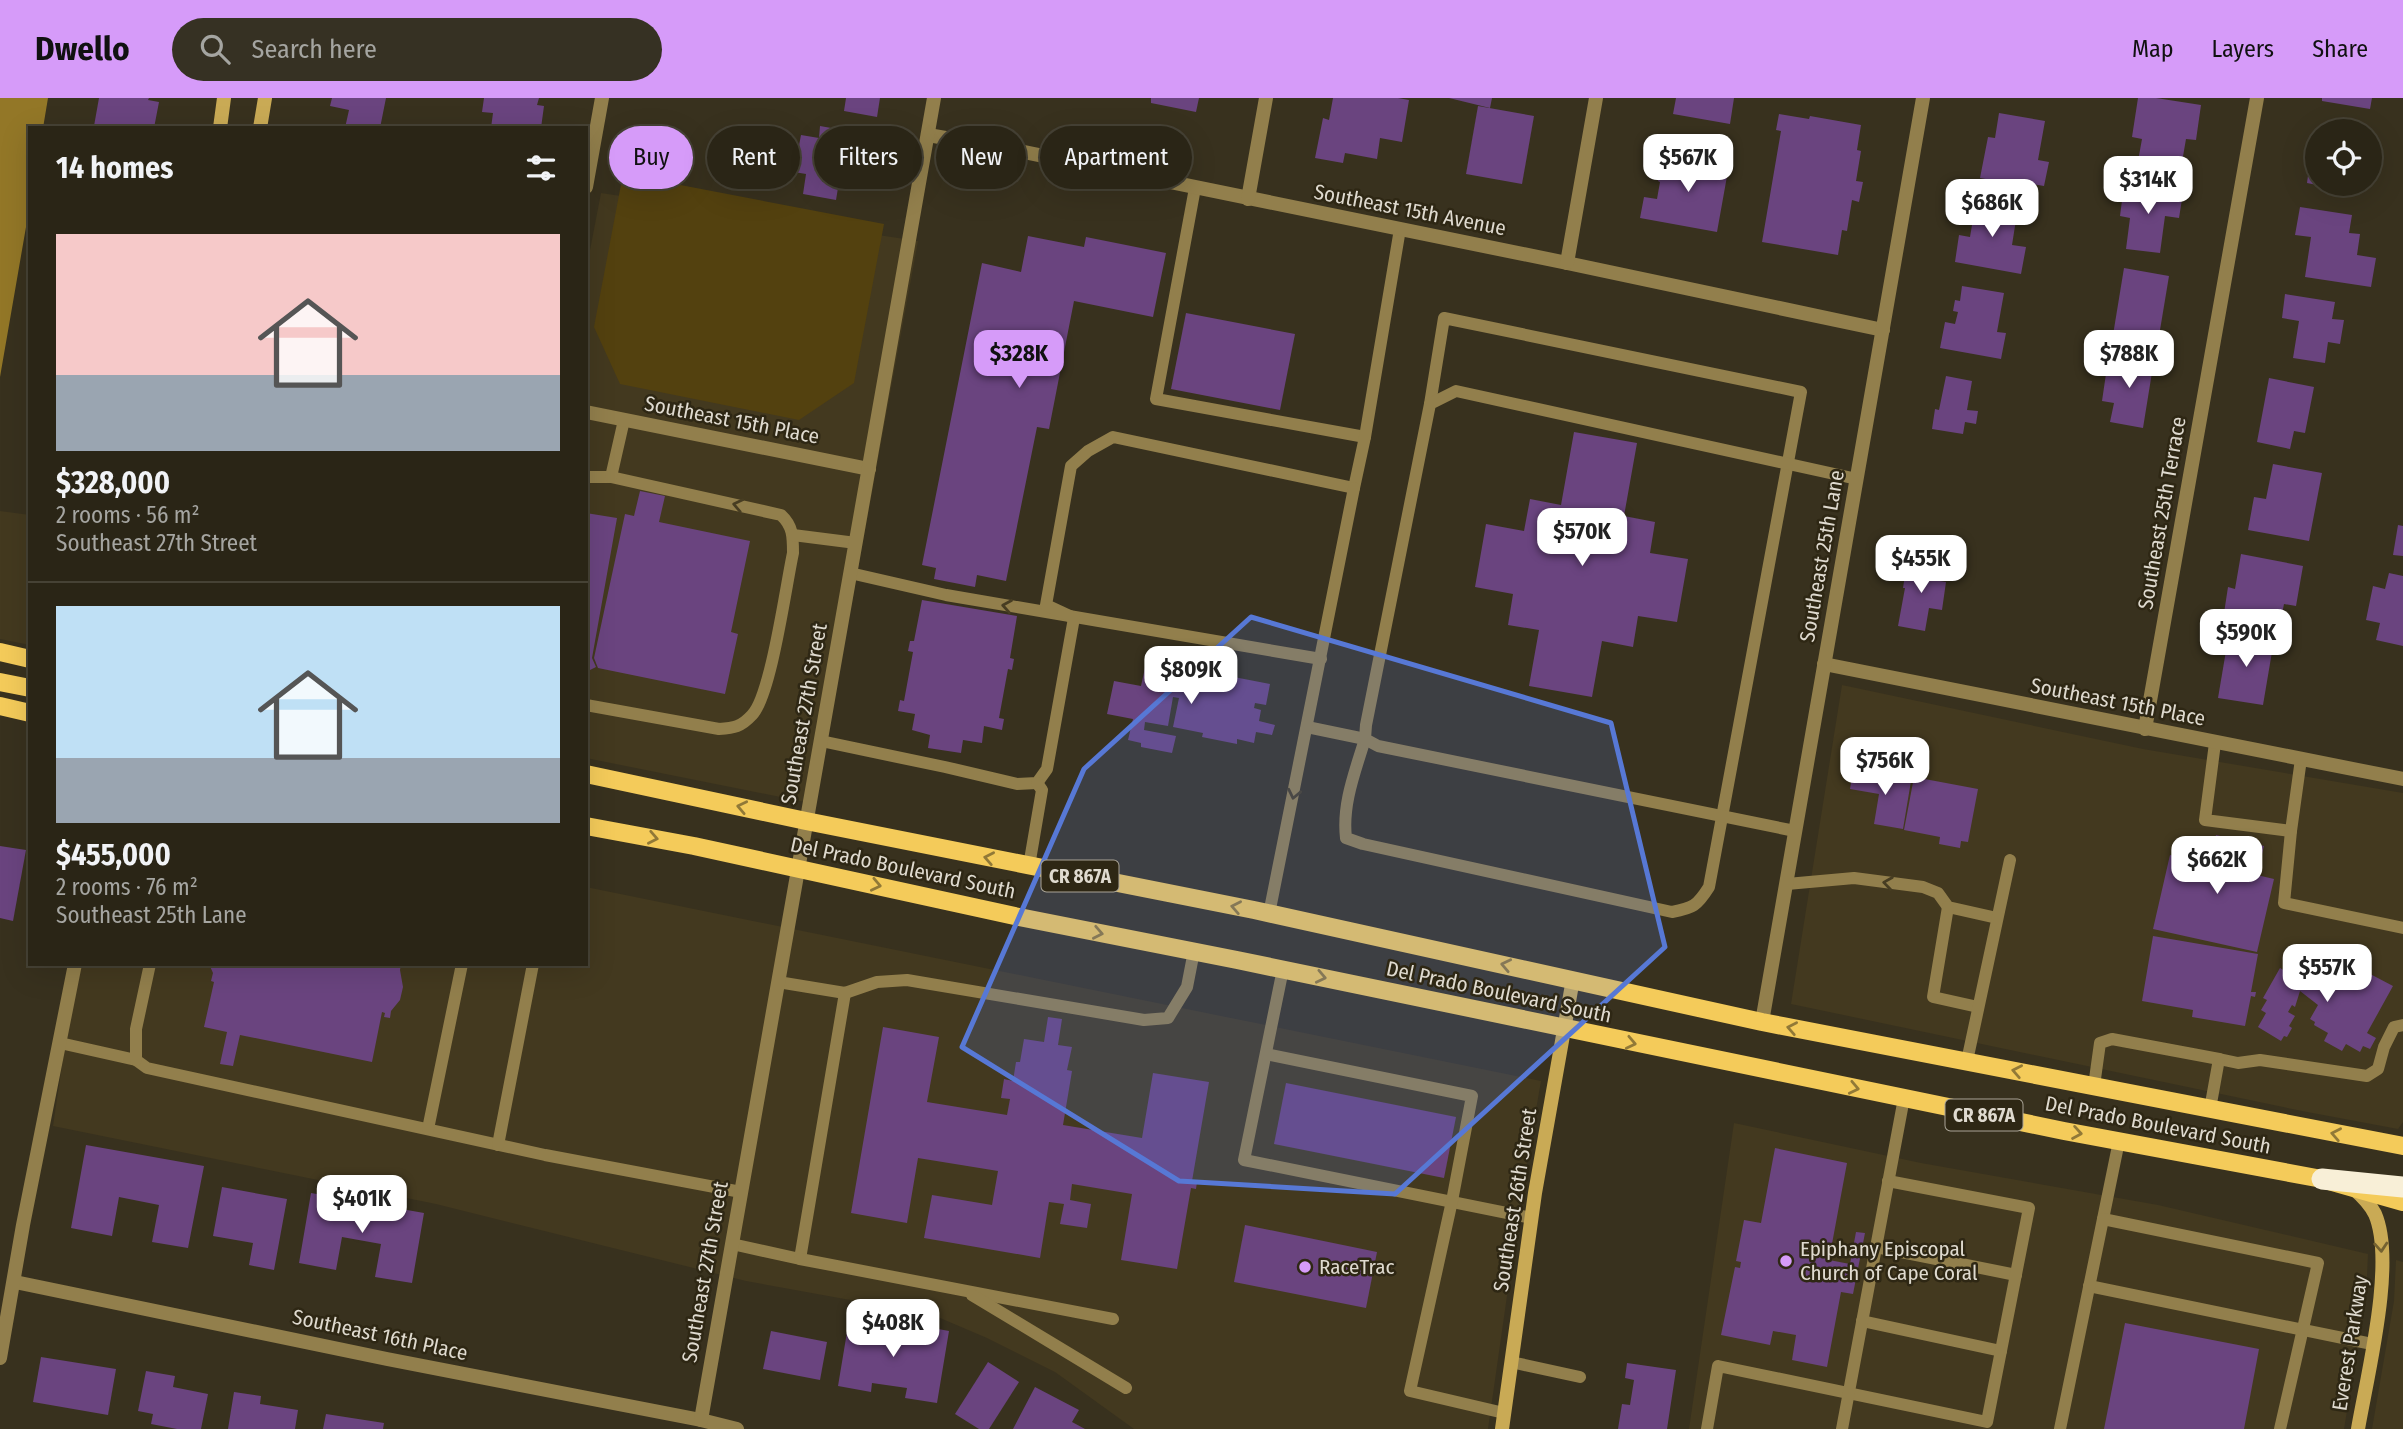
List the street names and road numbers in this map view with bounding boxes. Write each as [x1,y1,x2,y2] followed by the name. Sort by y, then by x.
[1312,179,1508,241] street label: Southeast 15th Avenue
[642,390,822,450] street label: Southeast 15th Place
[2132,415,2192,611] street label: Southeast 25th Terrace
[1794,468,1850,644] street label: Southeast 25th Lane
[775,621,833,807] street label: Southeast 27th Street
[2028,672,2208,732] street label: Southeast 15th Place
[788,831,1018,905] street label: Del Prado Boulevard South
[1042,860,1118,891] road number: CR 867A
[1384,955,1614,1029] street label: Del Prado Boulevard South
[2043,1090,2273,1160] street label: Del Prado Boulevard South
[1946,1099,2022,1130] road number: CR 867A
[1488,1106,1542,1294] street label: Southeast 26th Street
[676,1179,734,1365] street label: Southeast 27th Street
[2326,1273,2374,1413] street label: Everest Parkway
[290,1304,470,1366] street label: Southeast 16th Place

